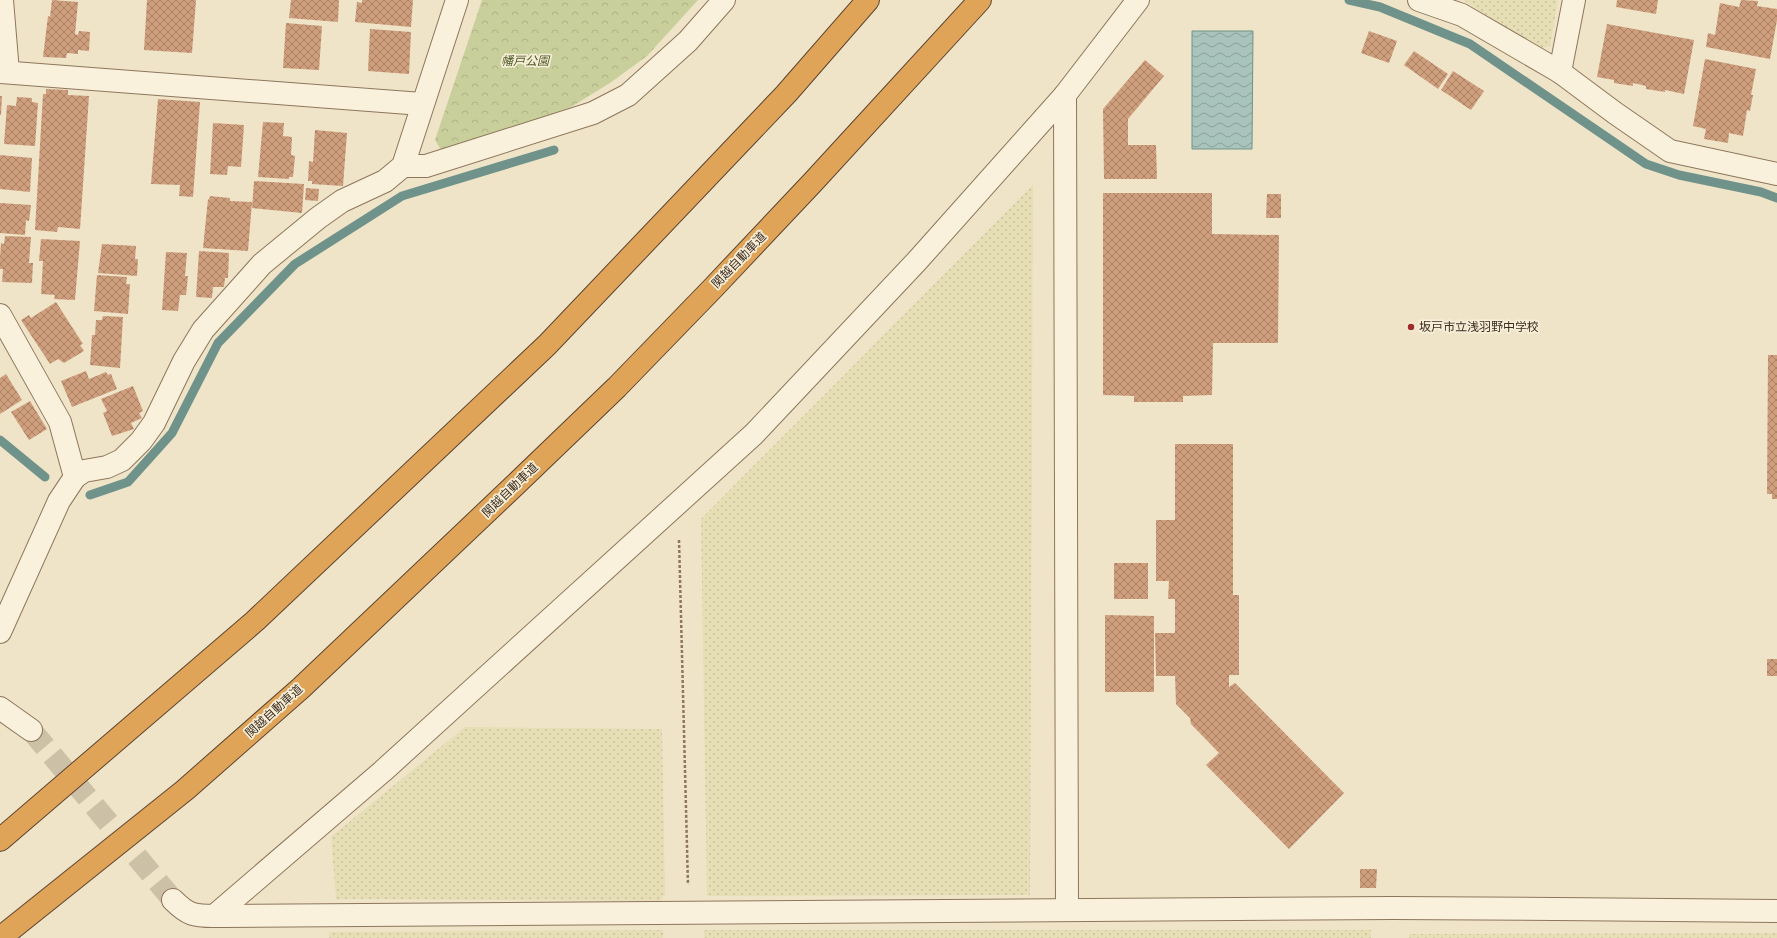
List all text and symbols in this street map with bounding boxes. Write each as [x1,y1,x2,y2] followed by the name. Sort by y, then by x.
[501,54,551,68] park label: 幡戸公園
[709,229,769,291] street label: 関越自動車道
[1419,320,1539,334] place label: 坂戸市立浅羽野中学校
[1406,322,1416,332] marker: 坂戸市立浅羽野中学校
[479,460,541,520] street label: 関越自動車道
[243,682,305,740] street label: 関越自動車道

